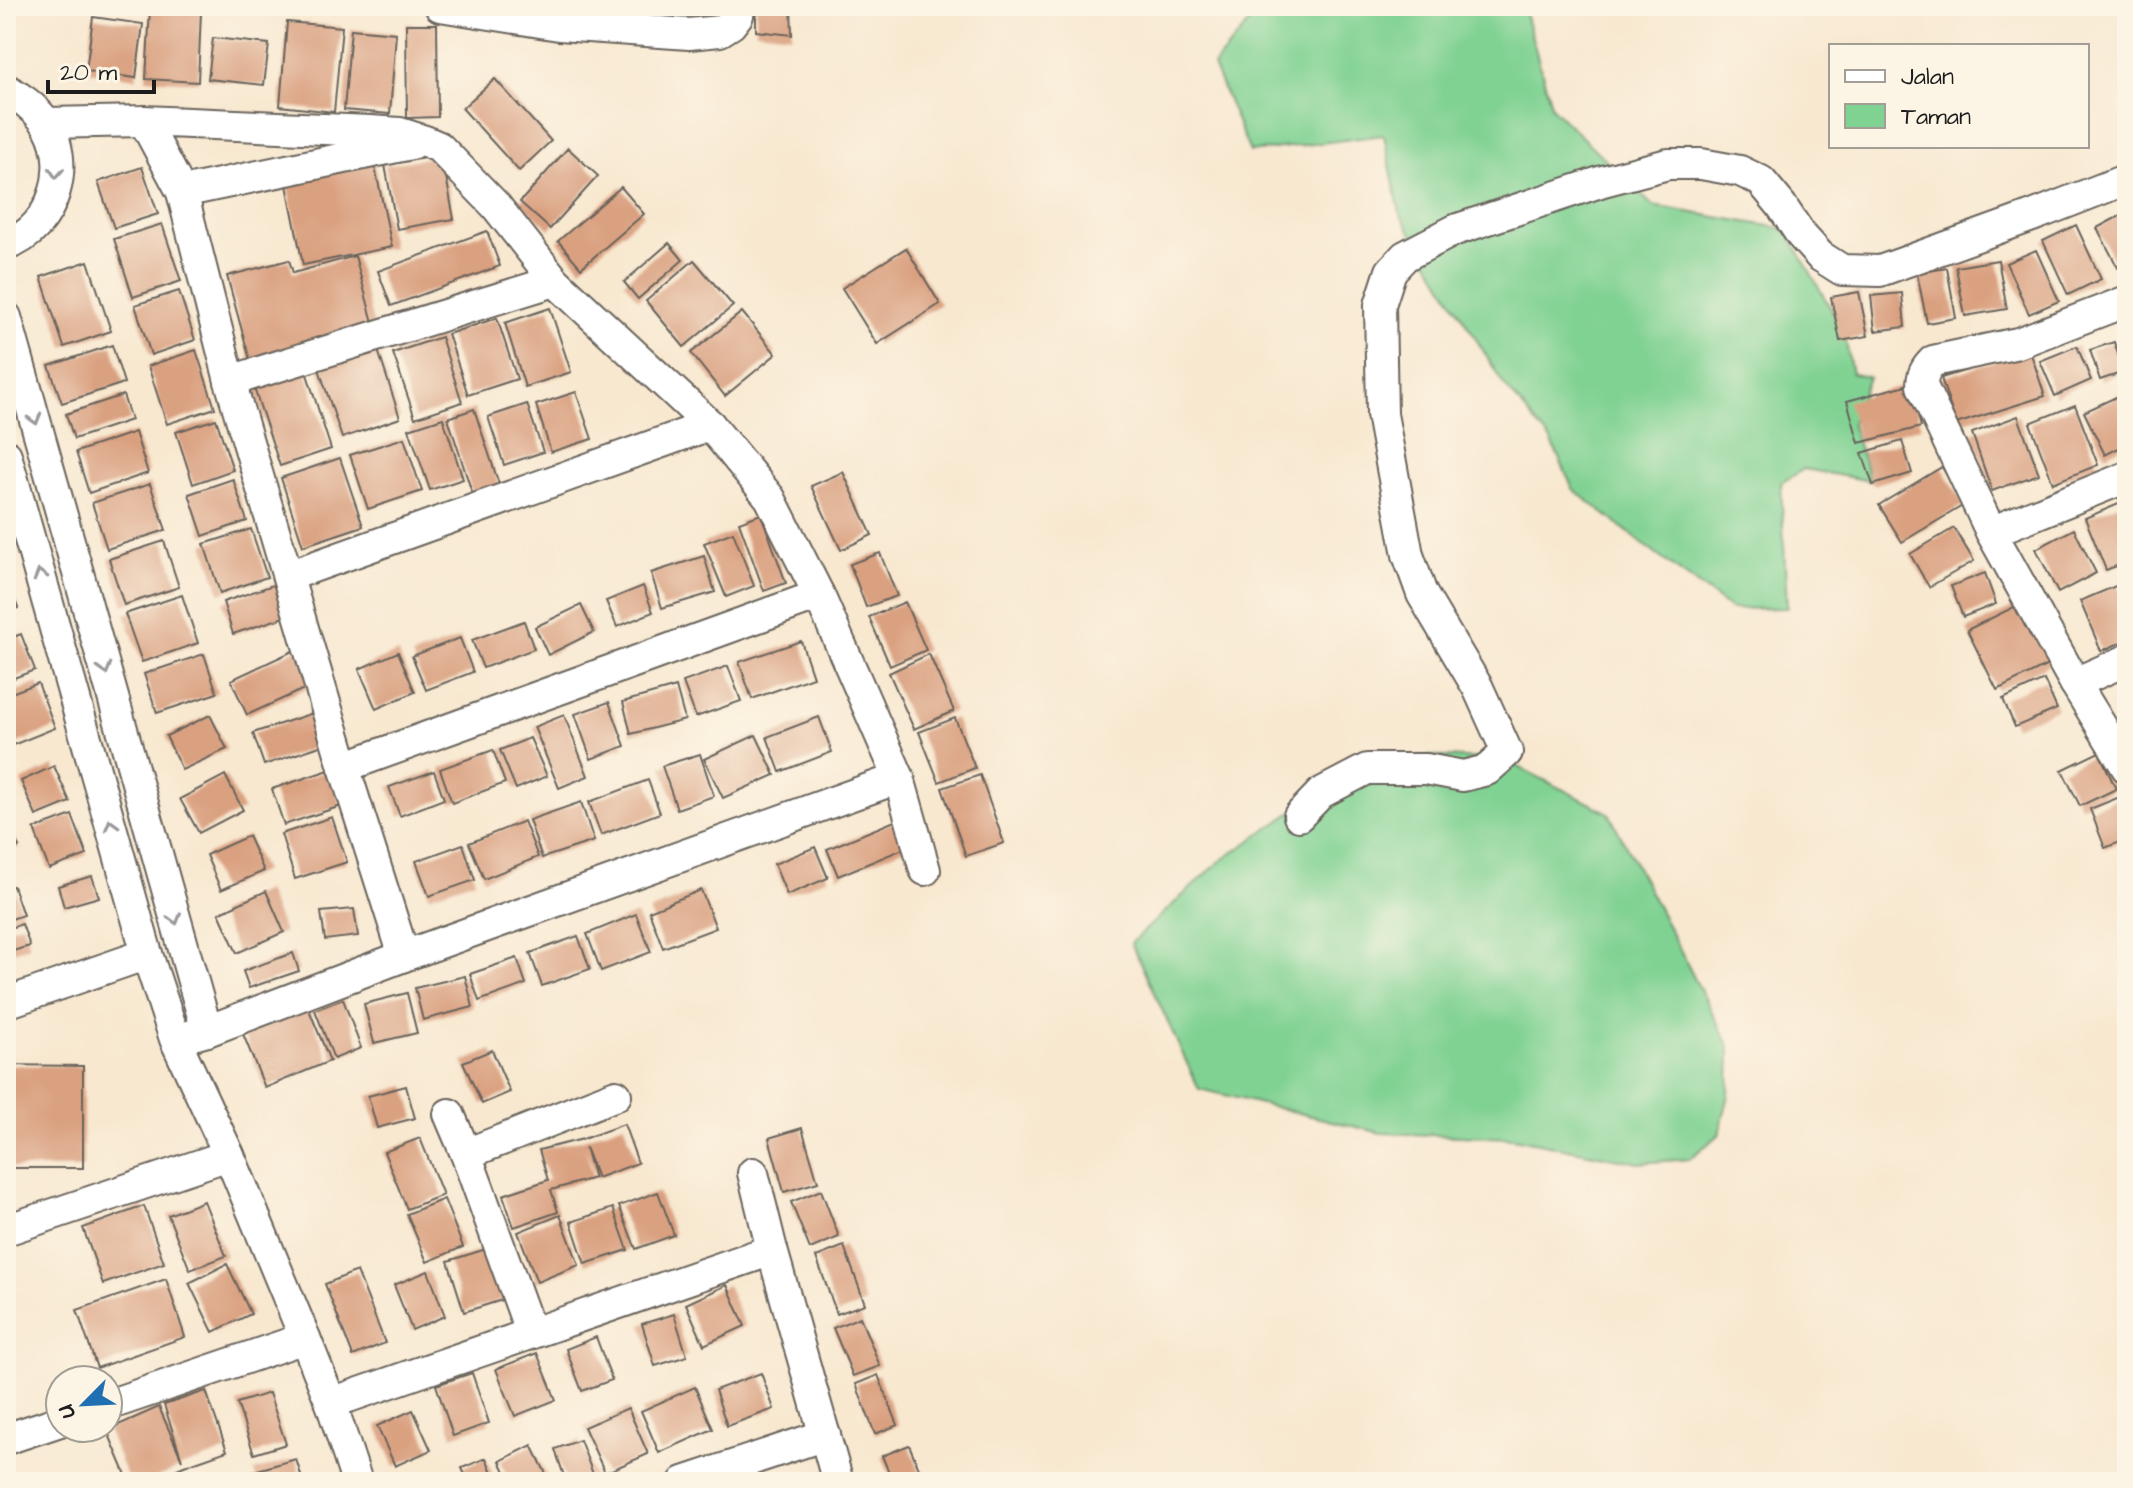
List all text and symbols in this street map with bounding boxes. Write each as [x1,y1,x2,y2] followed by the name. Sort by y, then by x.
[48,44,154,94] scale bar
[1829,44,2089,148] legend
[60,56,117,90] text: 20 m
[1901,60,1954,94] text: Jalan
[1901,100,1971,134] text: Taman
[48,167,65,180] one-way arrow
[25,411,42,425] one-way arrow
[33,568,49,582] one-way arrow
[96,662,112,675] one-way arrow
[103,819,120,832] one-way arrow
[166,912,182,926] one-way arrow
[44,1364,124,1444] north arrow
[50,1400,84,1423] text: U

